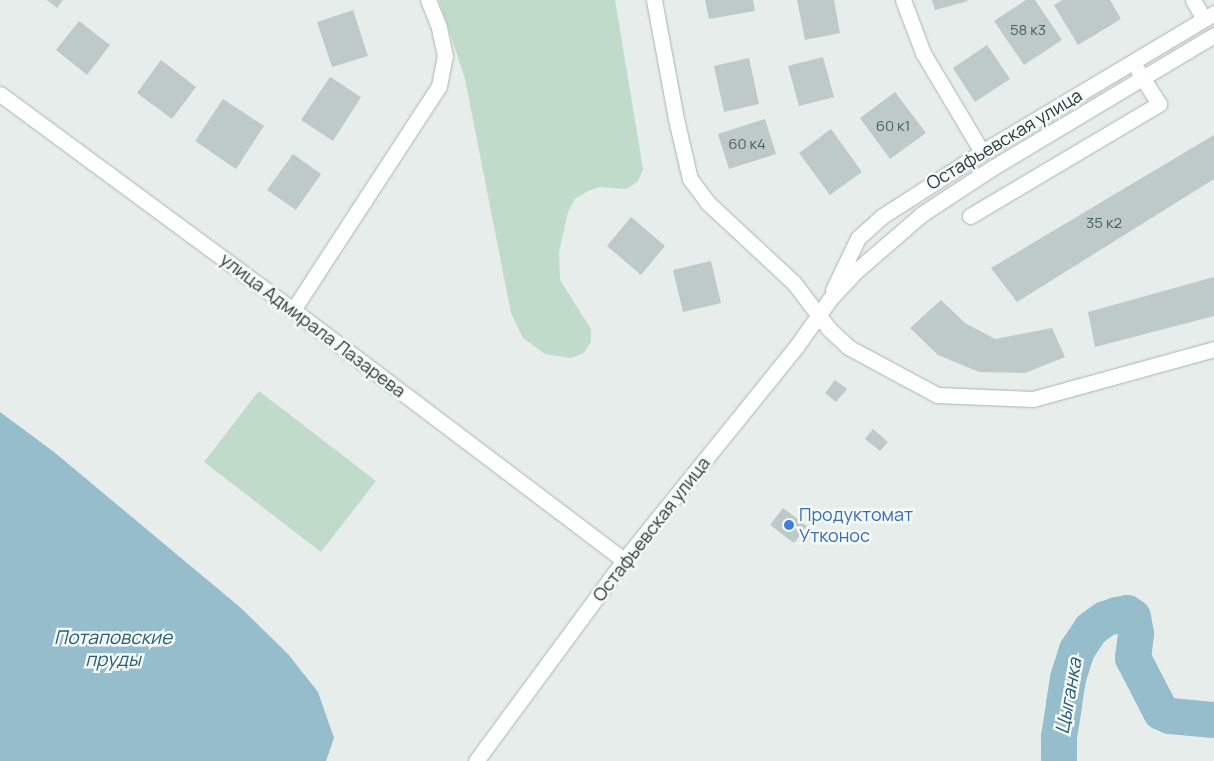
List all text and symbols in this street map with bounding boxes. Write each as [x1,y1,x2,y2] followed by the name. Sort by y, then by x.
[1010,21,1046,39] house number: 58 к3
[922,84,1086,194] street label: Остафьевская улица
[876,117,910,135] house number: 60 к1
[728,135,766,153] house number: 60 к4
[1086,214,1122,232] house number: 35 к2
[216,248,410,402] street label: улица Адмирала Лазарева
[588,452,714,606] street label: Остафьевская улица
[799,504,913,546] place label: Продуктомат Утконос
[783,519,795,531] marker: Продуктомат Утконос
[54,627,172,671] water label: Потаповские пруды
[1051,656,1087,736] water label: Цыганка

